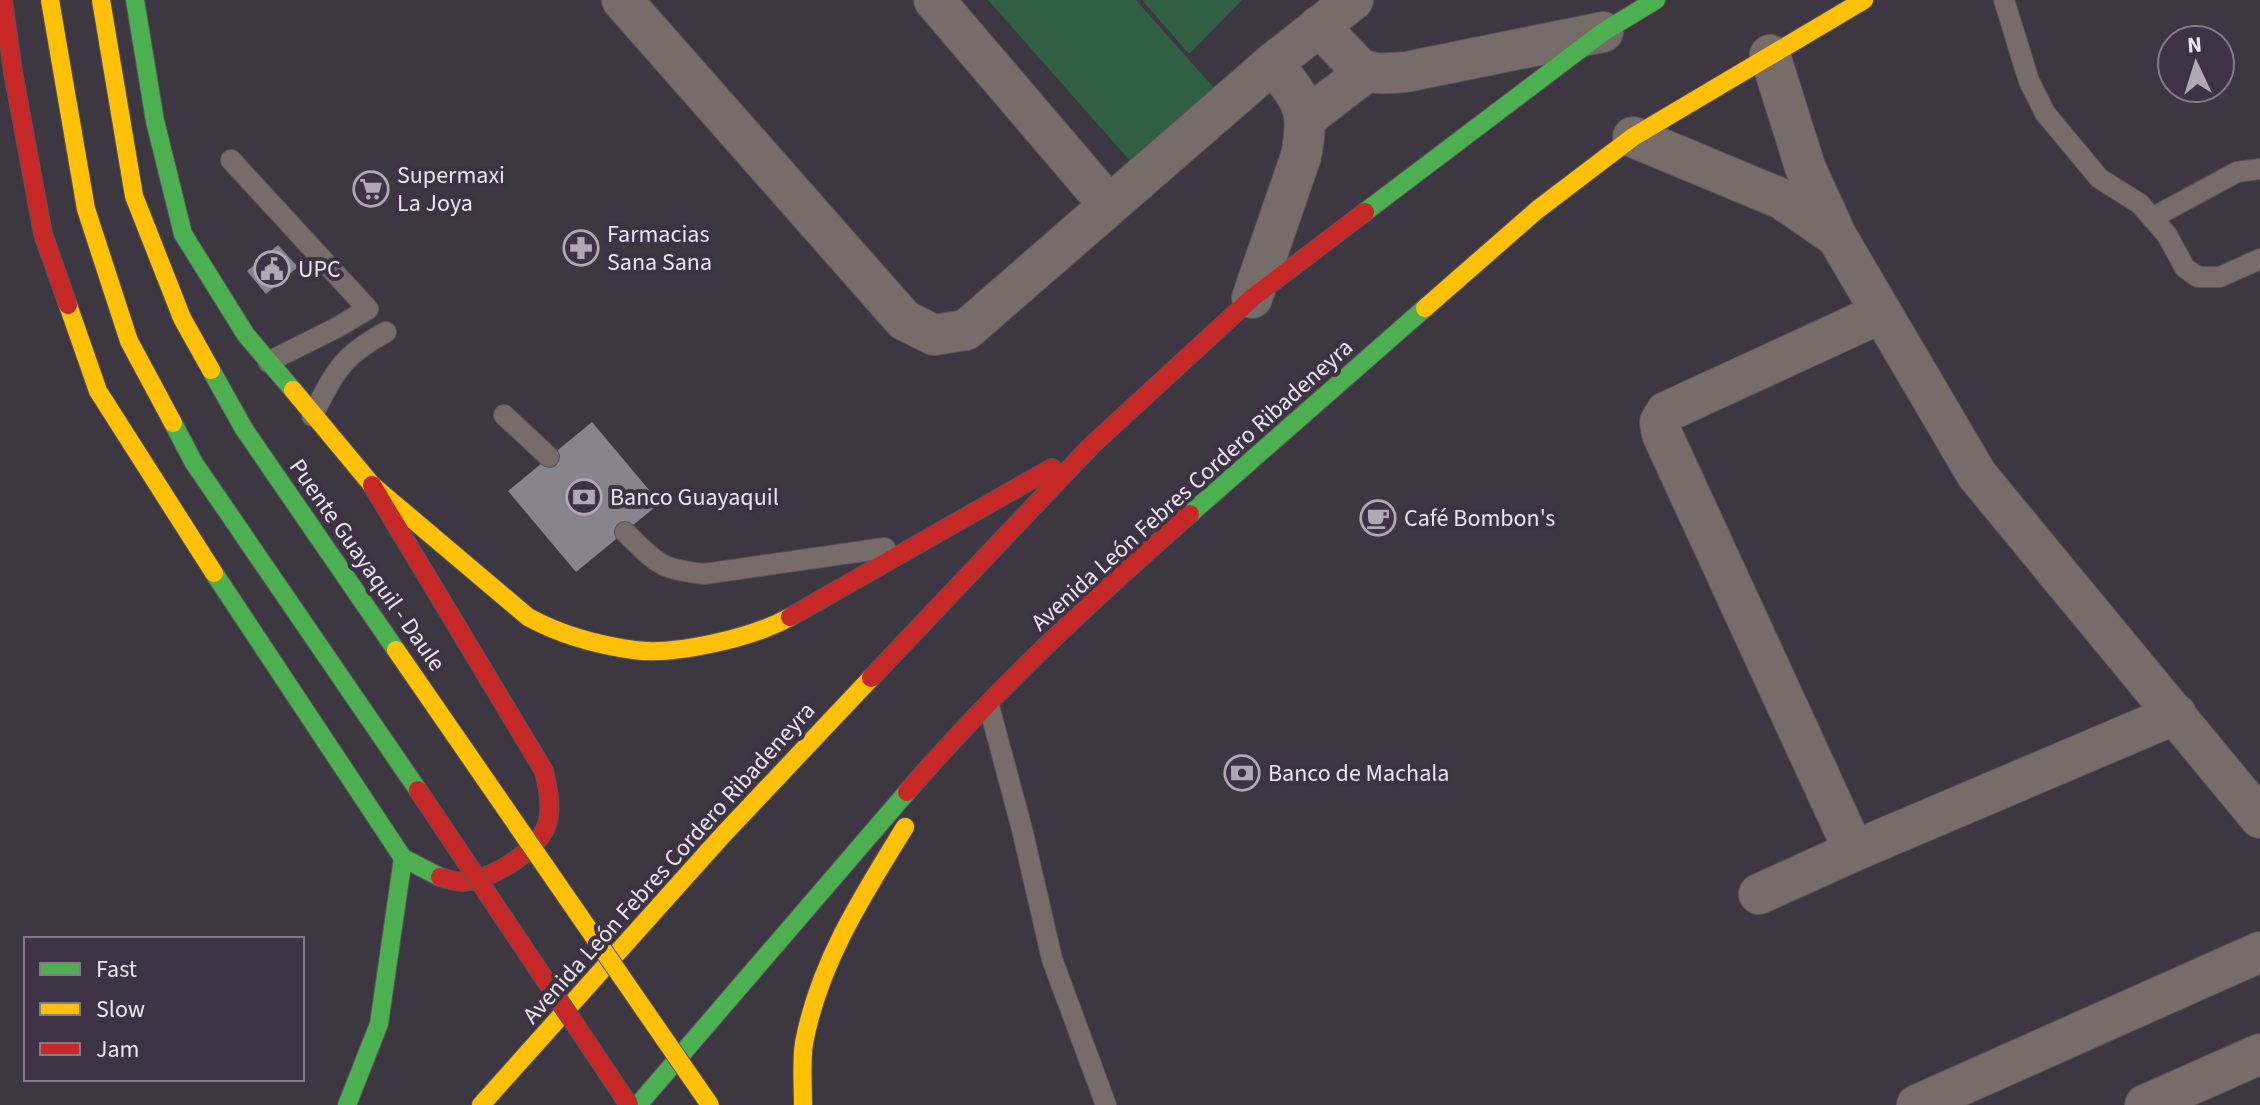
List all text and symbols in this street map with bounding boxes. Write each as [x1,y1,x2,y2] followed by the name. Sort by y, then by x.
[2156,24,2236,104] north arrow
[2186,29,2203,62] text: N
[397,158,505,221] place label: Supermaxi La Joya
[352,170,390,208] supermarket icon: Supermaxi La Joya
[607,217,712,280] place label: Farmacias Sana Sana
[562,229,600,267] pharmacy icon: Farmacias Sana Sana
[253,250,291,288] public building icon: UPC
[298,252,341,287] place label: UPC
[1023,331,1361,639] street label: Avenida León Febres Cordero Ribadeneyra
[280,452,454,678] street label: Puente Guayaquil - Daule
[565,478,603,516] bank icon: Banco Guayaquil
[610,480,779,515] place label: Banco Guayaquil
[1359,499,1397,537] cafe icon: Café Bombon's
[1404,501,1555,536] place label: Café Bombon's
[515,694,823,1032] street label: Avenida León Febres Cordero Ribadeneyra
[1223,754,1261,792] bank icon: Banco de Machala
[1268,756,1449,791] place label: Banco de Machala
[24,937,304,1081] legend
[96,952,137,987] text: Fast
[96,992,145,1027] text: Slow
[96,1032,140,1067] text: Jam

